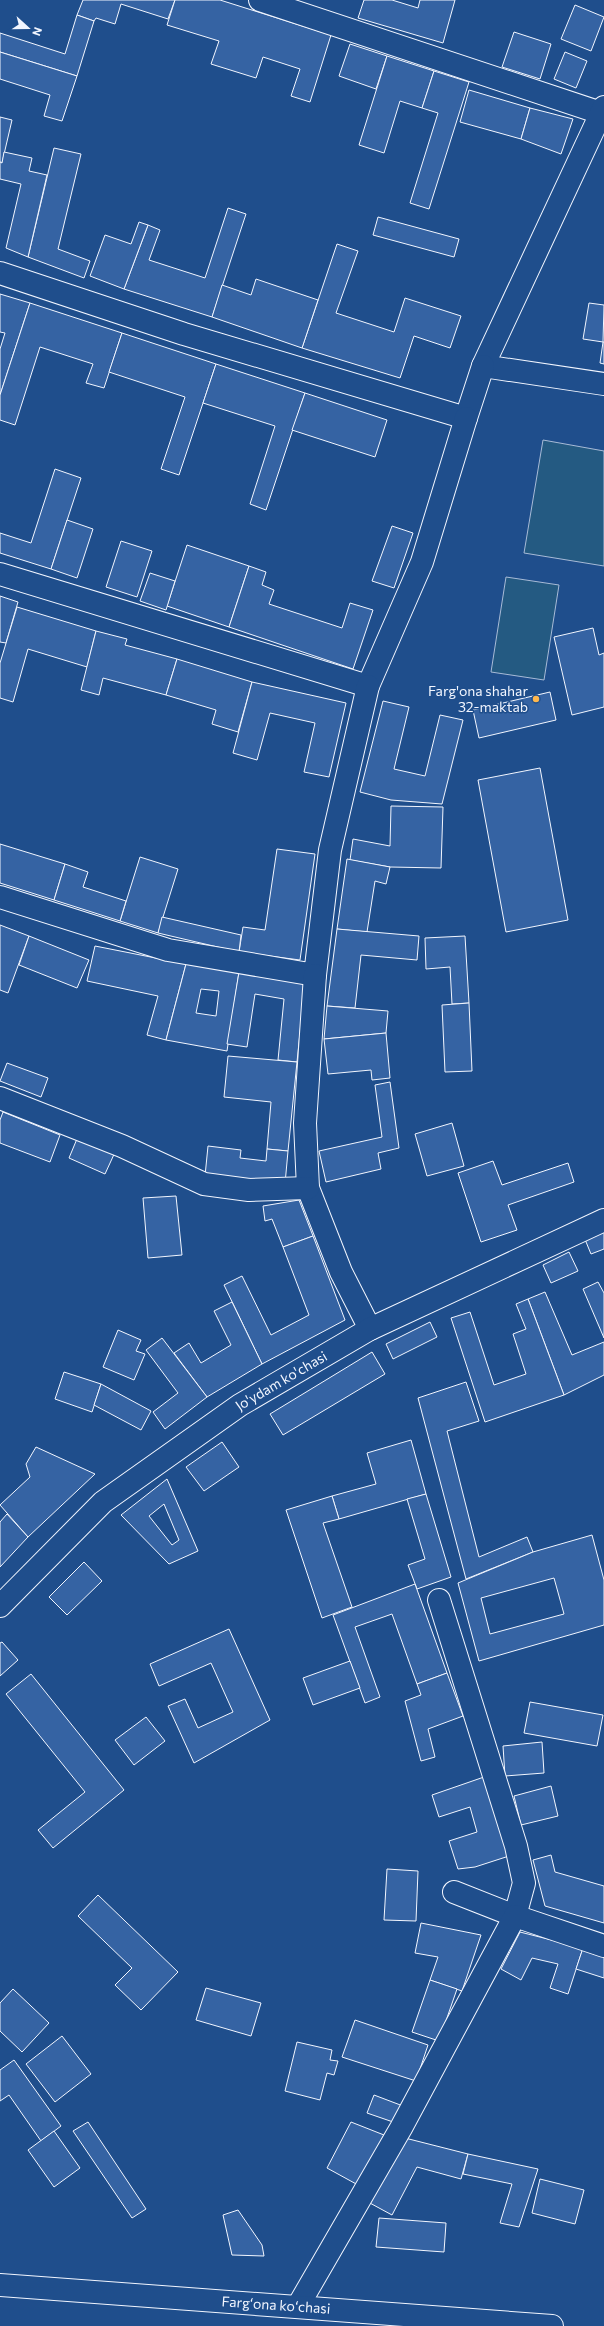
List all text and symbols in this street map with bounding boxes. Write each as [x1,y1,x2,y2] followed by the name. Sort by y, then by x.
[8,8,48,48] north arrow
[30,26,45,38] text: N
[428,682,528,715] place label: Farg'ona shahar 32-maktab
[531,694,541,704] marker: Farg'ona shahar 32-maktab
[232,1347,330,1414] street label: Jo'ydam ko'chasi
[221,2292,331,2317] street label: Fargʻona koʻchasi

